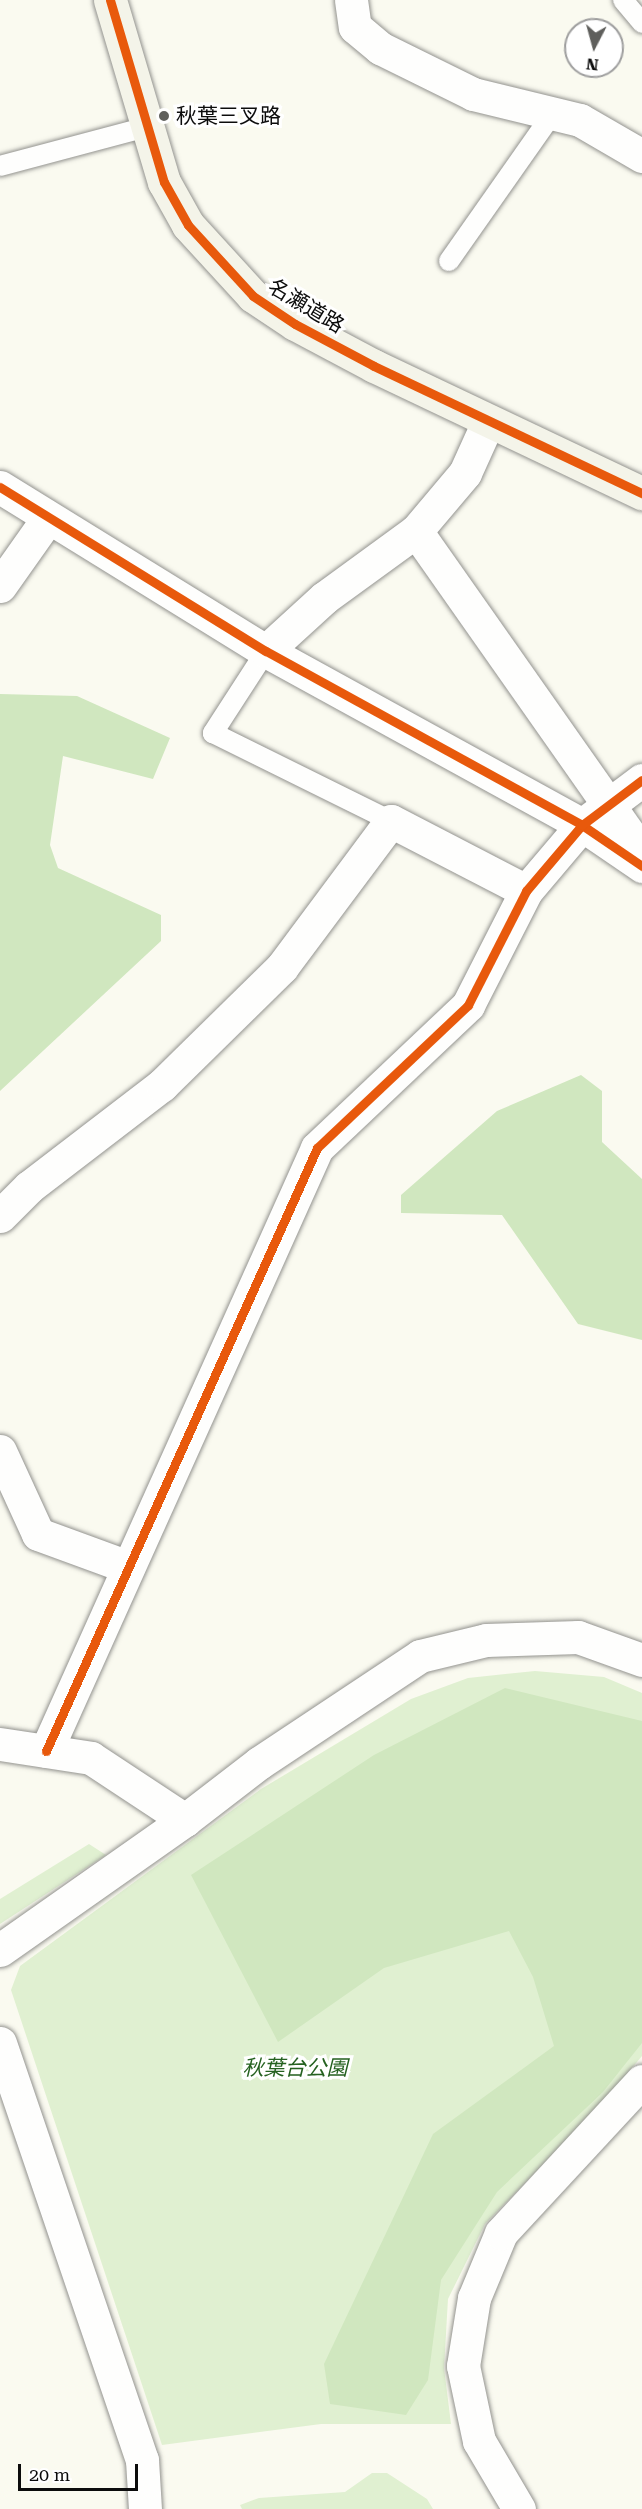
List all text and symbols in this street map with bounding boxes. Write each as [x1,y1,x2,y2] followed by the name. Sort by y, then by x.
[564,18,624,78] north arrow
[585,54,599,75] text: N
[176,103,281,129] place label: 秋葉三叉路
[157,109,171,123] marker: 秋葉三叉路
[264,274,348,338] street label: 名瀬道路
[243,2055,347,2081] park label: 秋葉台公園
[21,2452,141,2490] scale bar
[29,2464,70,2485] text: 20 m

